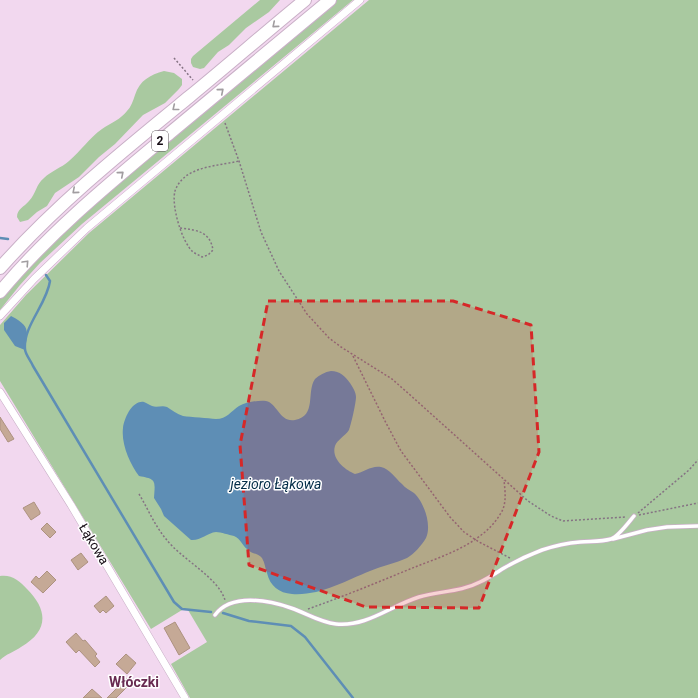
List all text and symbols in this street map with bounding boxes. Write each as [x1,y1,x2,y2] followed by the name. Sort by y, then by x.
[273,21,280,28] one-way arrow
[216,89,223,96] one-way arrow
[173,104,180,111] one-way arrow
[152,131,168,151] road number: 2
[116,172,123,179] one-way arrow
[73,187,80,194] one-way arrow
[21,260,29,268] one-way arrow
[229,476,321,492] water label: jezioro Łąkowa
[76,521,112,567] street label: Łąkowa
[109,674,159,690] district label: Włóczki

